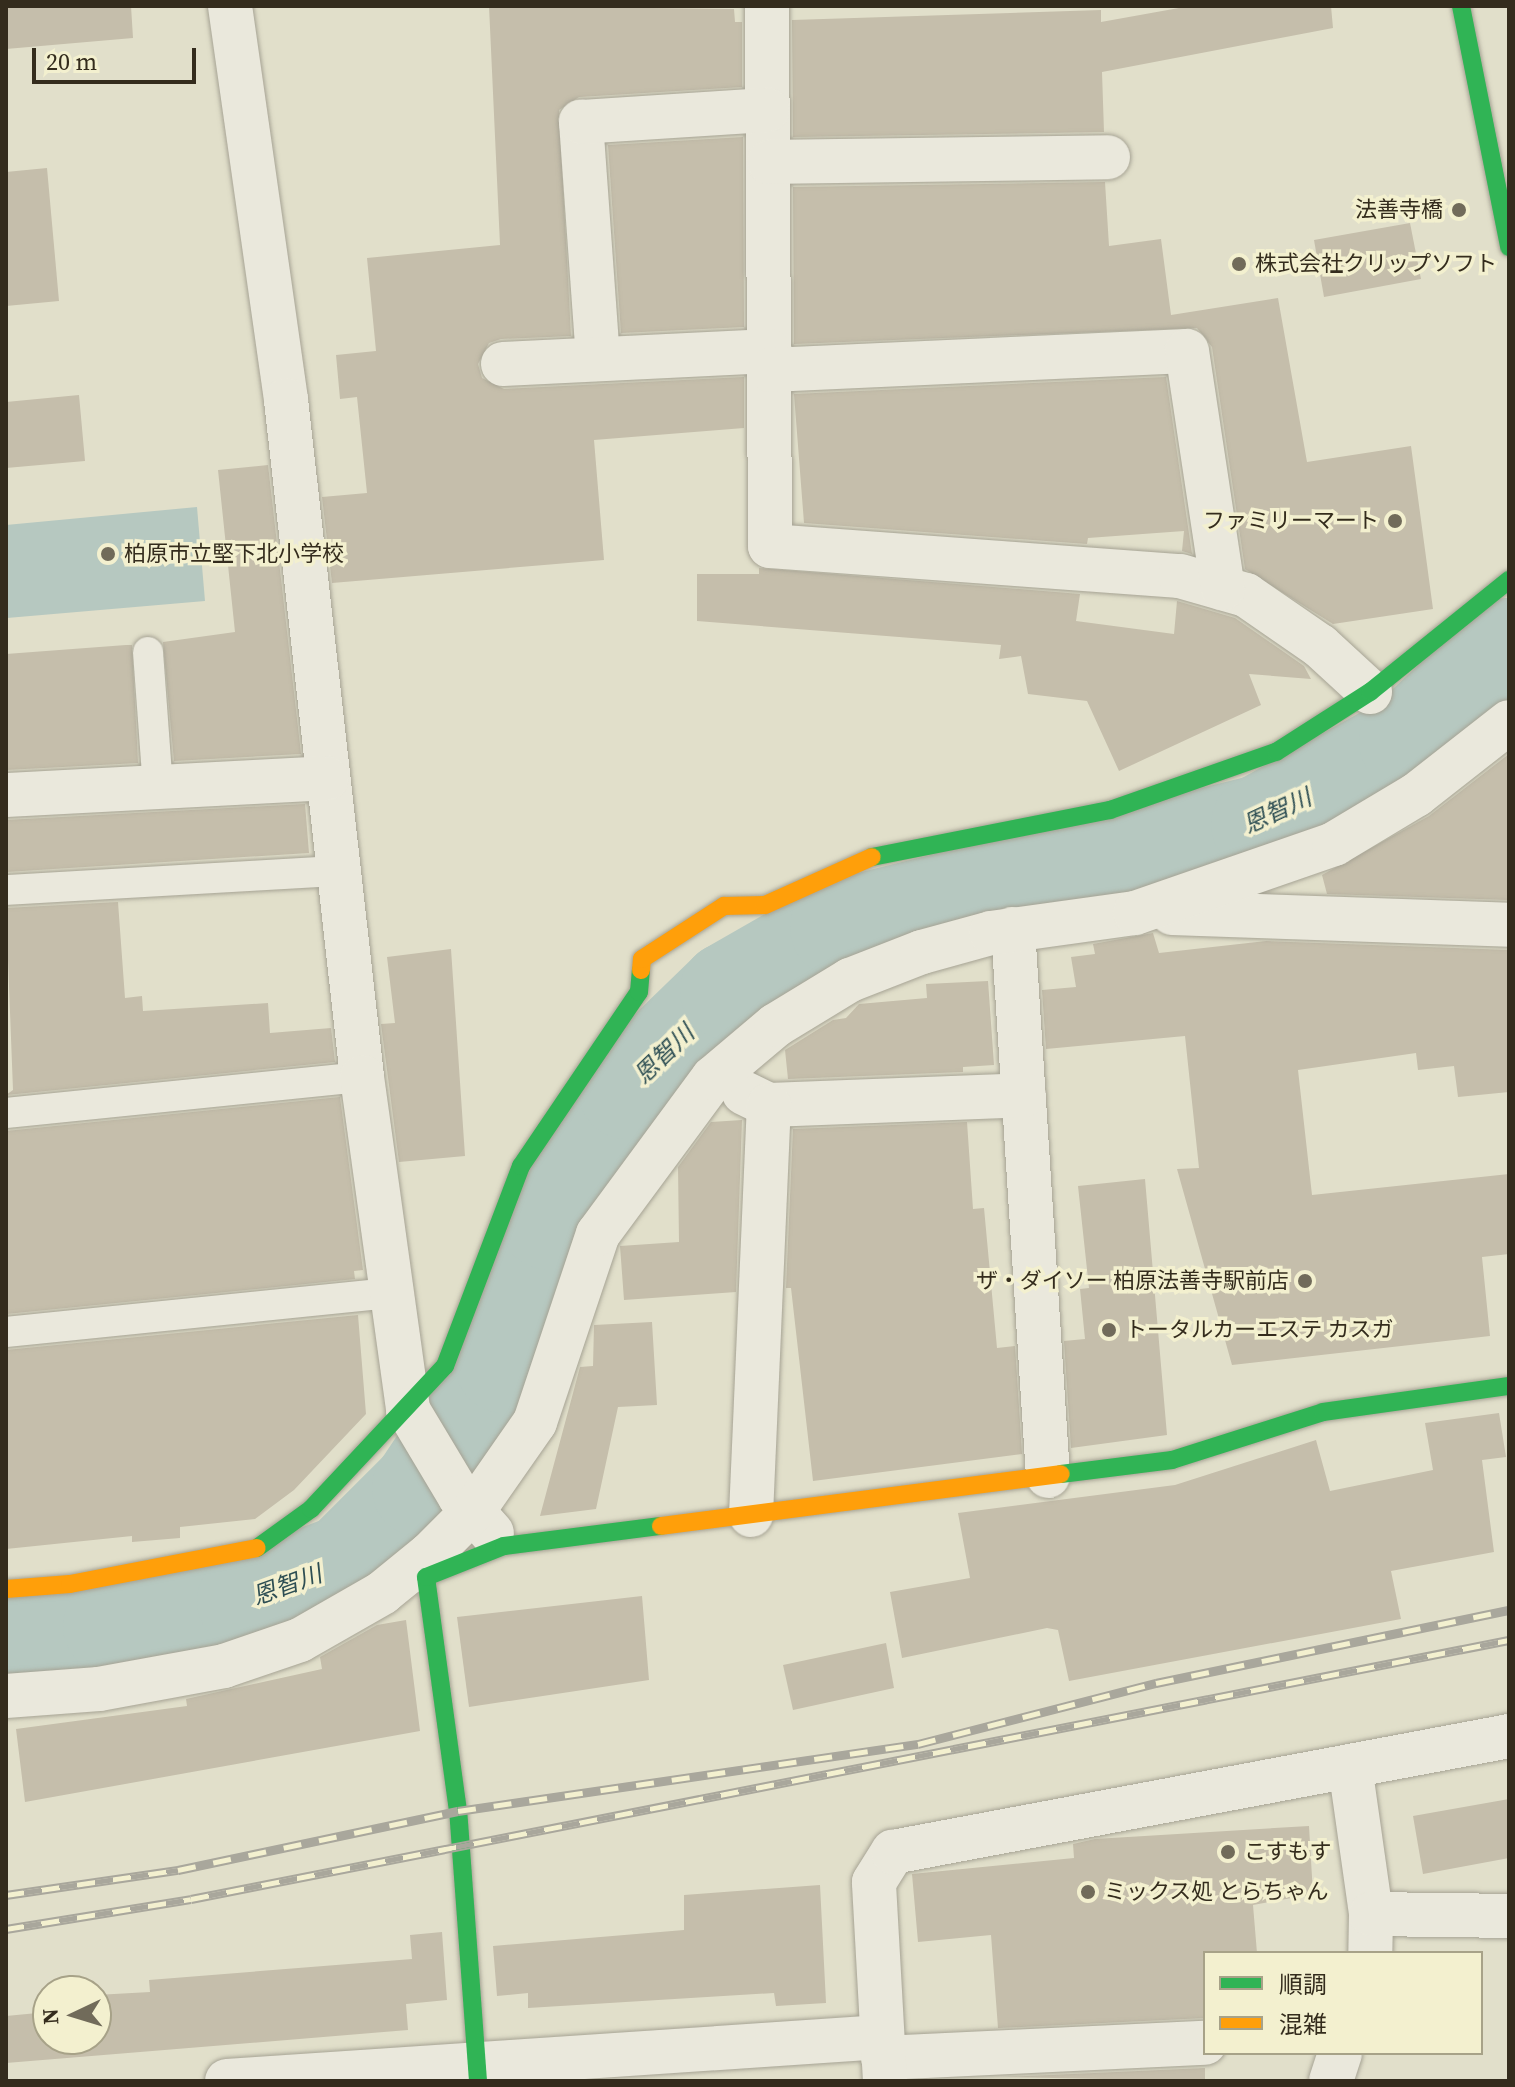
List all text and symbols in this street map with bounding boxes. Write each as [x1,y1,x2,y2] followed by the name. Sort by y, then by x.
[36,32,200,82] scale bar
[46,45,97,78] text: 20 m
[1355,197,1443,223] place label: 法善寺橋
[1450,201,1468,219] marker: 法善寺橋
[1255,251,1497,277] place label: 株式会社クリップソフト
[1230,255,1248,273] marker: 株式会社クリップソフト
[1203,508,1379,534] place label: ファミリーマート
[1386,512,1404,530] marker: ファミリーマート
[124,541,344,567] place label: 柏原市立堅下北小学校
[99,545,117,563] marker: 柏原市立堅下北小学校
[1238,783,1316,839] water label: 恩智川
[628,1019,700,1089] water label: 恩智川
[976,1268,1289,1294] place label: ザ・ダイソー 柏原法善寺駅前店
[1296,1272,1314,1290] marker: ザ・ダイソー 柏原法善寺駅前店
[1125,1317,1394,1343] place label: トータルカーエステ カスガ
[1100,1321,1118,1339] marker: トータルカーエステ カスガ
[248,1559,326,1611] water label: 恩智川
[1244,1839,1332,1865] place label: こすもす
[1219,1843,1237,1861] marker: こすもす
[1104,1879,1329,1905] place label: ミックス処 とらちゃん
[1079,1883,1097,1901] marker: ミックス処 とらちゃん
[1203,1951,1483,2055] legend
[1279,1968,1327,2001] text: 順調
[32,1975,112,2055] north arrow
[35,2007,66,2026] text: N
[1279,2008,1327,2041] text: 混雑

